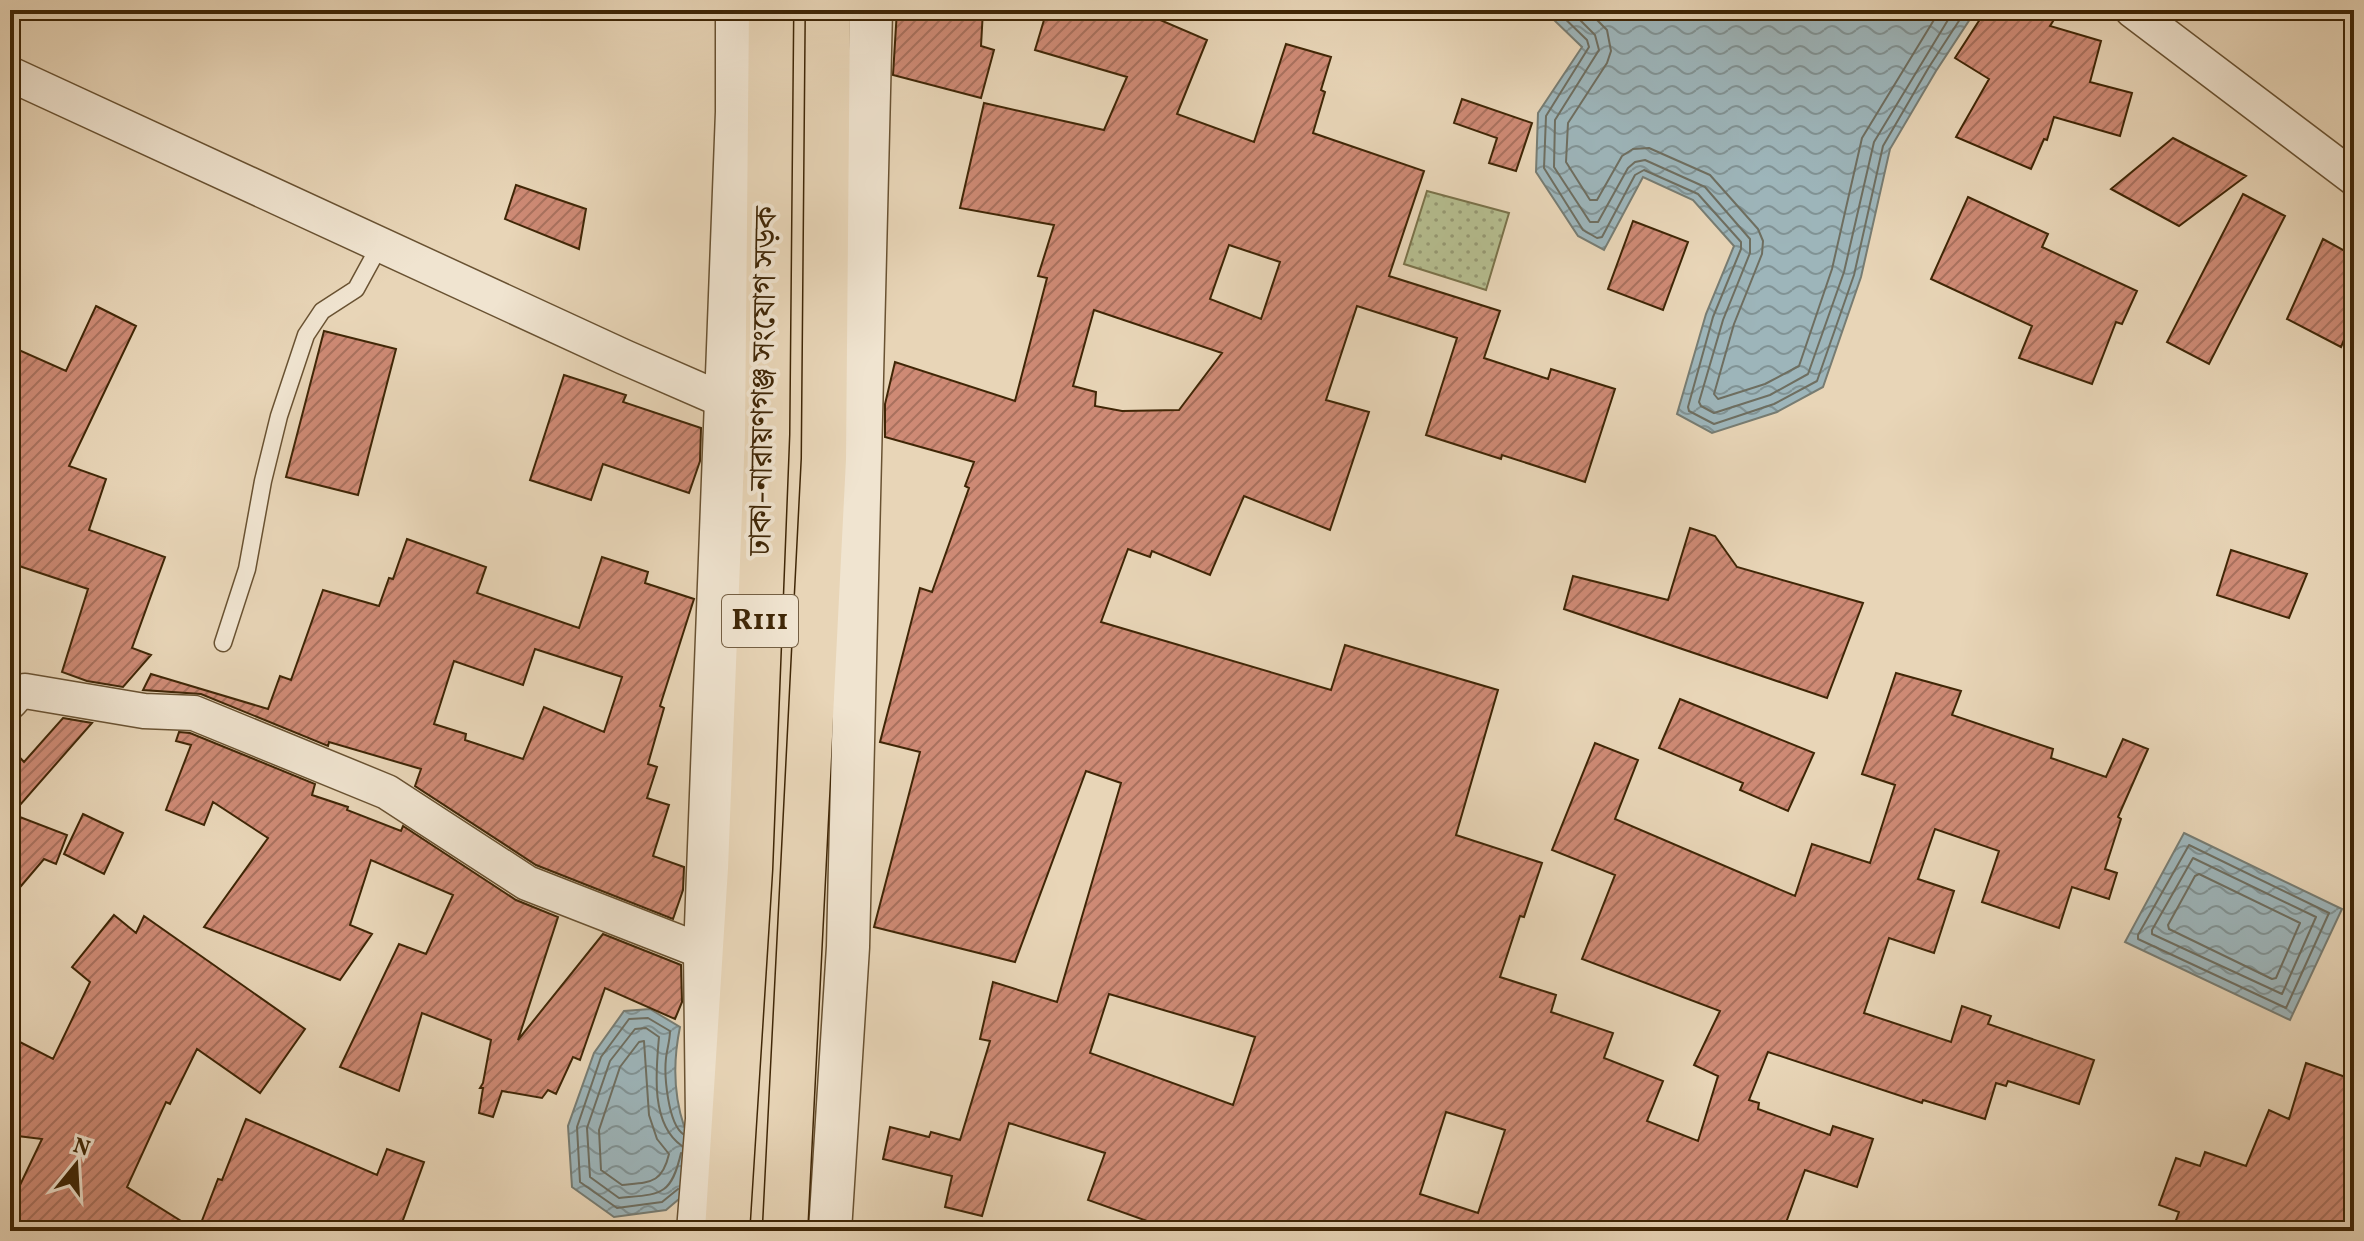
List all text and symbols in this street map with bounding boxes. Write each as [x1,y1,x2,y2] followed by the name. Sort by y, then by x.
[740,204,790,557] street label: ঢাকা-নারায়ণগঞ্জ সংযোগ সড়ক
[722,595,798,647] road number: R111
[36,1125,116,1205] north arrow
[69,1131,94,1166] text: N

